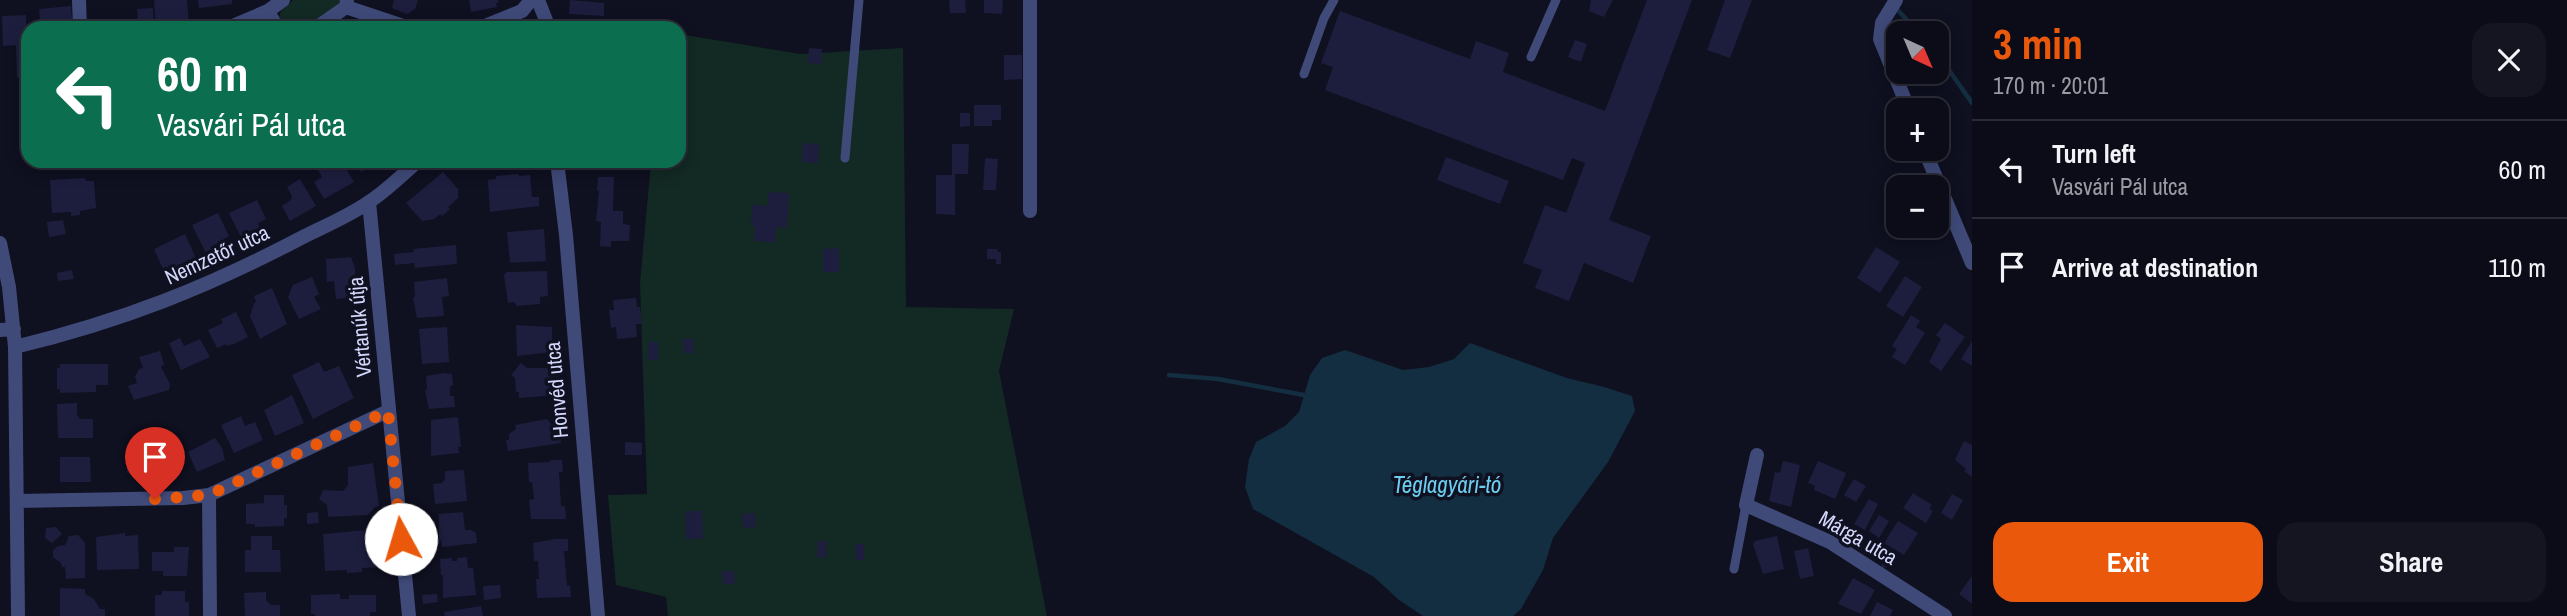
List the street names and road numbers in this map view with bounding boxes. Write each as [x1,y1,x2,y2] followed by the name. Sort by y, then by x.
[160,218,274,291] street label: Nemzetőr utca
[341,275,378,378] street label: Vértanúk útja
[538,340,575,439] street label: Honvéd utca
[1814,503,1903,572] street label: Márga utca

